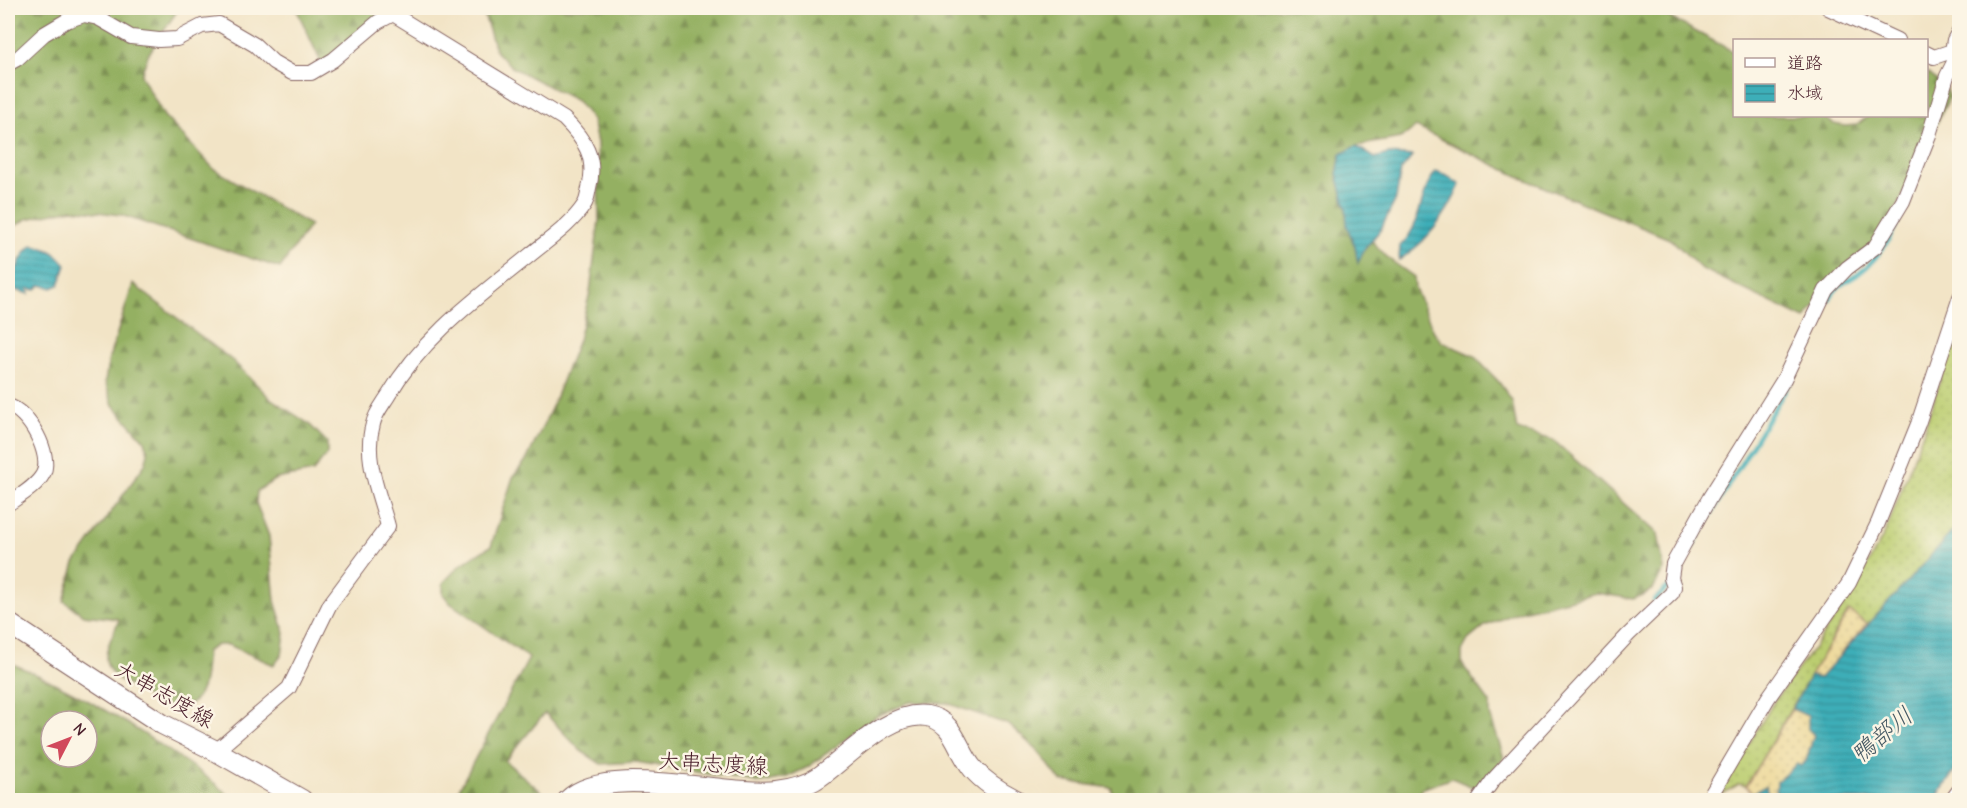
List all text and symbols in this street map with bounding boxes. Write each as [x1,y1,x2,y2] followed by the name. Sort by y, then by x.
[1733,39,1928,117] legend
[1787,53,1823,74] text: 道路
[1787,83,1823,104] text: 水域
[110,656,219,734] street label: 大串志度線
[1845,701,1919,769] water label: 鴨部川
[39,709,99,769] north arrow
[69,720,90,740] text: N
[657,748,769,780] street label: 大串志度線

